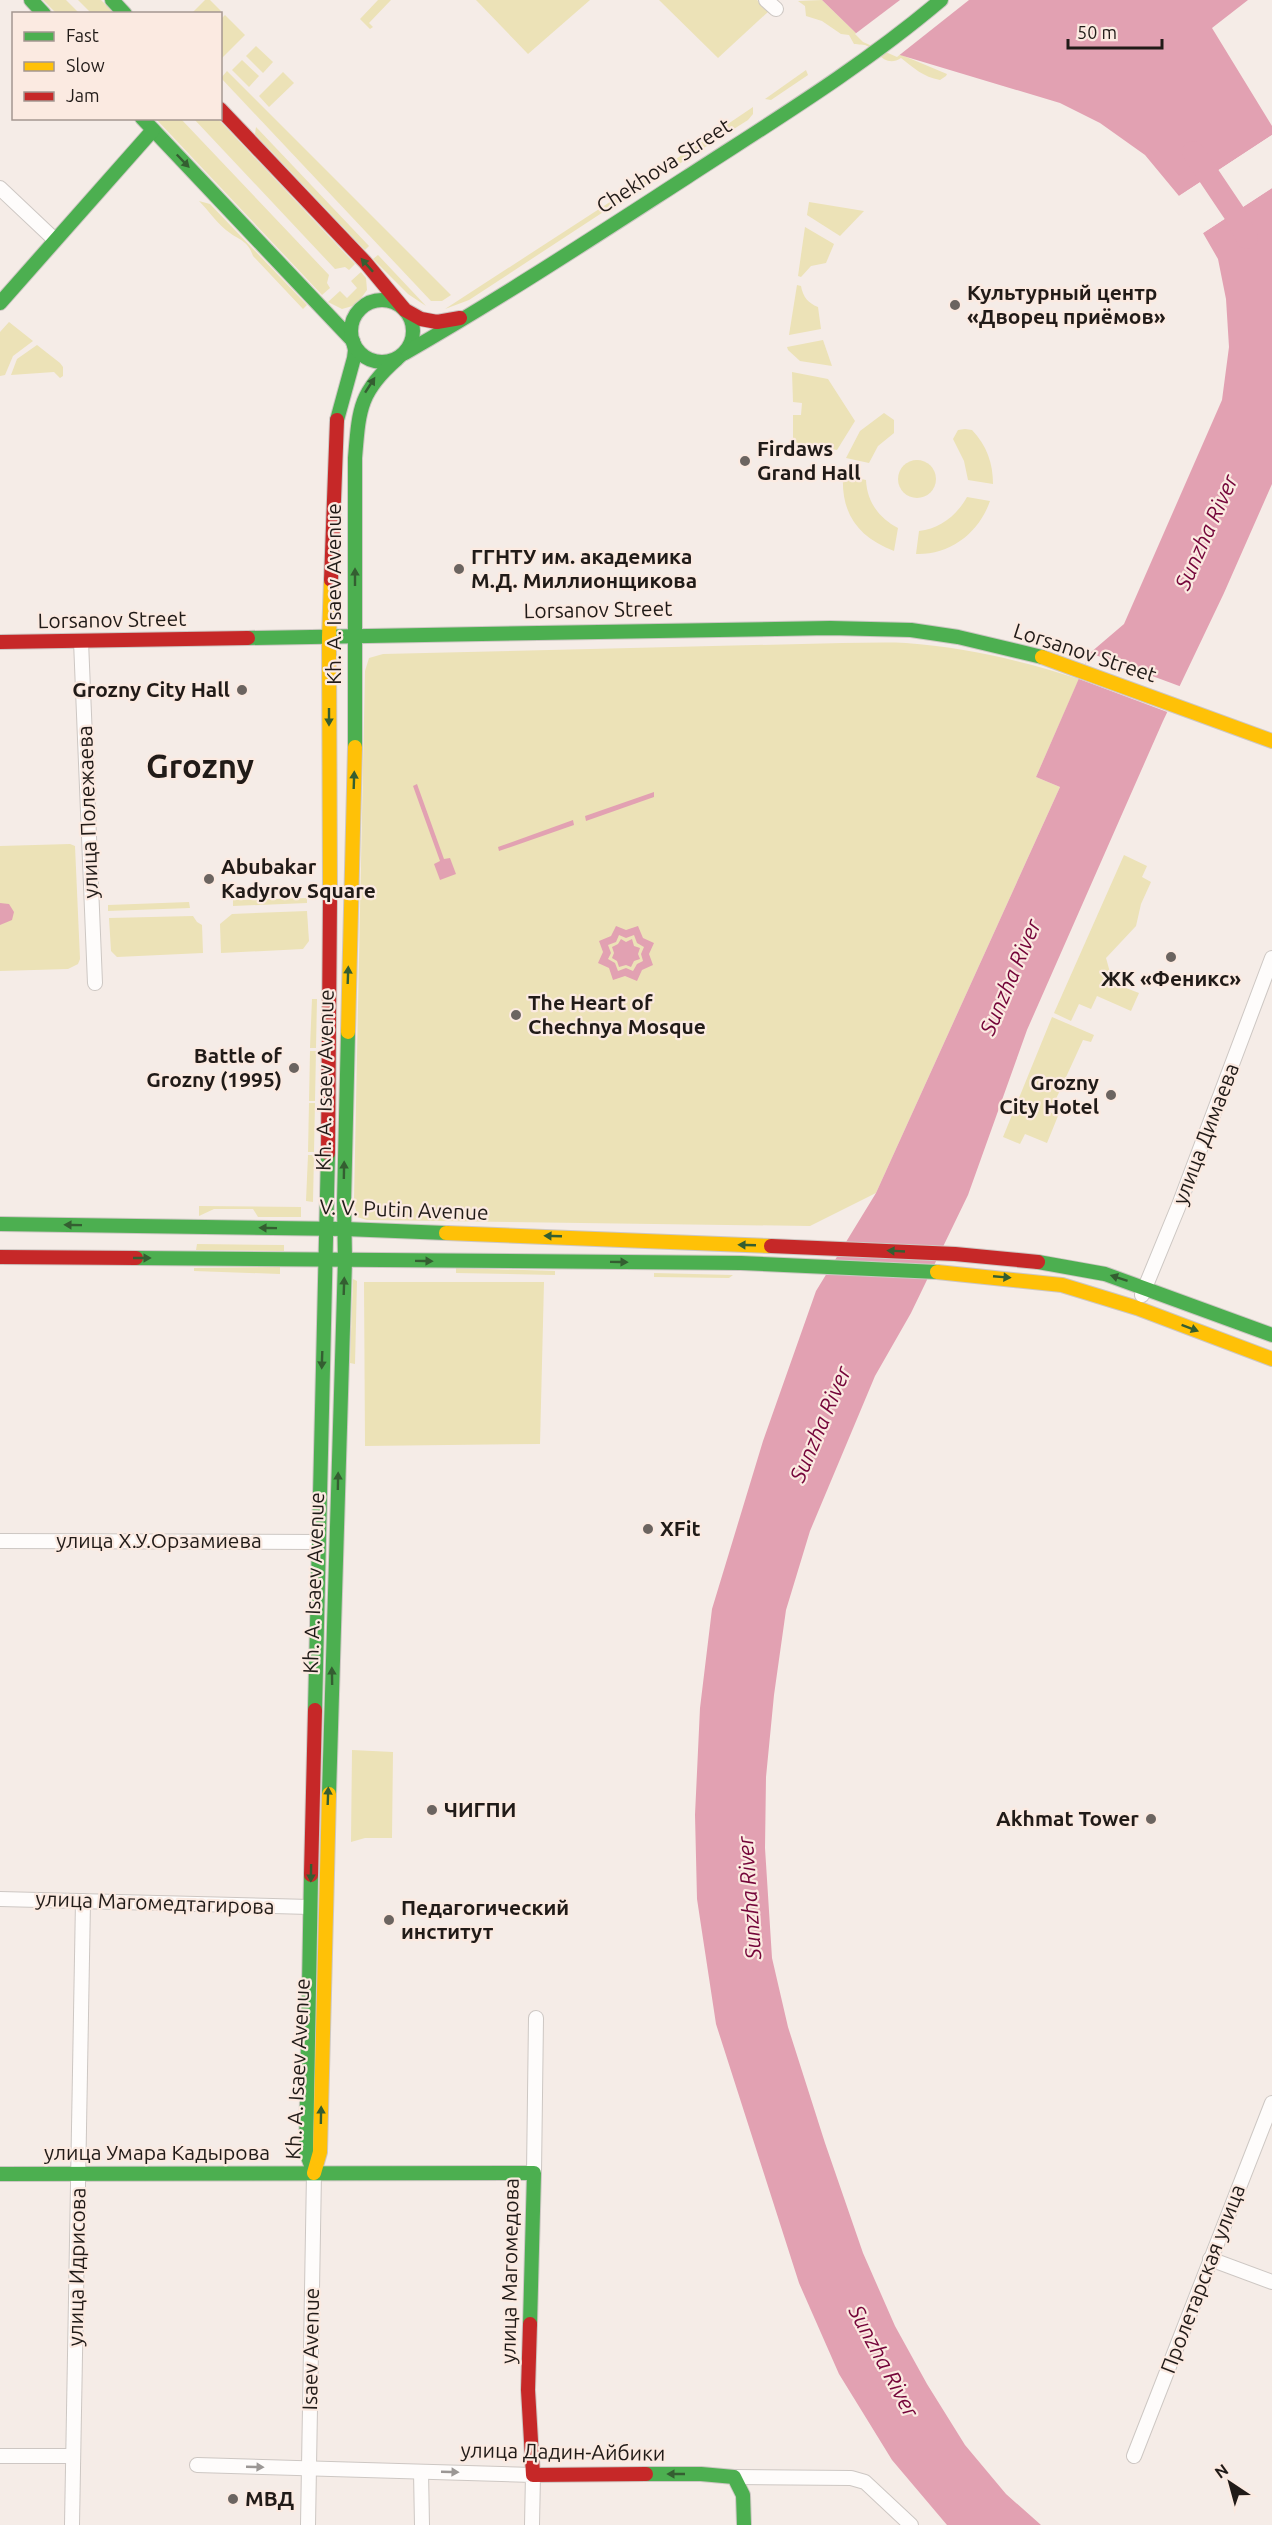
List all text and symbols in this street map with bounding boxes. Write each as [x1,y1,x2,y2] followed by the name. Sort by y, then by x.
[12,12,222,120] legend
[1068,12,1162,50] scale bar
[1077,22,1117,42] text: 50 m
[66,25,99,45] text: Fast
[66,55,105,75] text: Slow
[66,85,100,105] text: Jam
[592,113,735,218] street label: Chekhova Street
[175,154,189,168] one-way arrow
[360,258,374,273] one-way arrow
[967,280,1166,328] place label: Культурный центр «Дворец приёмов»
[948,298,962,312] marker: Культурный центр «Дворец приёмов»
[364,377,375,393] one-way arrow
[757,436,861,484] place label: Firdaws Grand Hall
[738,454,752,468] marker: Firdaws Grand Hall
[1169,470,1242,594] water label: Sunzha River
[321,503,345,685] street label: Kh. A. Isaev Avenue
[471,544,697,592] place label: ГГНТУ им. академика М.Д. Миллионщикова
[452,562,466,576] marker: ГГНТУ им. академика М.Д. Миллионщикова
[350,568,360,587] one-way arrow
[523,596,673,622] street label: Lorsanov Street
[37,606,187,632] street label: Lorsanov Street
[1011,618,1160,686] street label: Lorsanov Street
[72,677,230,701] place label: Grozny City Hall
[235,683,249,697] marker: Grozny City Hall
[324,707,334,726] one-way arrow
[72,725,102,899] street label: улица Полежаева
[146,747,255,784] district label: Grozny
[349,771,358,790] one-way arrow
[221,854,376,902] place label: Abubakar Kadyrov Square
[202,872,216,886] marker: Abubakar Kadyrov Square
[974,915,1045,1039] water label: Sunzha River
[1164,950,1178,964] marker: ЖК «Феникс»
[344,966,353,985] one-way arrow
[1101,966,1241,990] place label: ЖК «Феникс»
[310,989,338,1171] street label: Kh. A. Isaev Avenue
[528,990,706,1038] place label: The Heart of Chechnya Mosque
[509,1008,523,1022] marker: The Heart of Chechnya Mosque
[146,1043,282,1091] place label: Battle of Grozny (1995)
[1167,1060,1243,1208] street label: улица Димаева
[287,1061,301,1075] marker: Battle of Grozny (1995)
[999,1070,1099,1118] place label: Grozny City Hotel
[1104,1088,1118,1102] marker: Grozny City Hotel
[339,1161,349,1180] one-way arrow
[319,1194,489,1224] street label: V. V. Putin Avenue
[63,1220,82,1230] one-way arrow
[258,1223,277,1233] one-way arrow
[543,1232,562,1241] one-way arrow
[738,1240,757,1249] one-way arrow
[887,1247,906,1256] one-way arrow
[133,1253,152,1263] one-way arrow
[415,1256,434,1265] one-way arrow
[610,1257,629,1267] one-way arrow
[993,1272,1012,1282] one-way arrow
[1110,1273,1128,1283] one-way arrow
[339,1276,349,1295] one-way arrow
[1181,1323,1199,1333] one-way arrow
[317,1351,326,1370] one-way arrow
[784,1362,855,1486] water label: Sunzha River
[333,1471,343,1490] one-way arrow
[298,1492,328,1674] street label: Kh. A. Isaev Avenue
[660,1516,701,1540] place label: XFit
[641,1522,655,1536] marker: XFit
[56,1528,262,1552] street label: улица Х.У.Орзамиева
[327,1666,337,1685] one-way arrow
[324,1787,333,1806] one-way arrow
[444,1797,516,1821] place label: ЧИГПИ
[425,1803,439,1817] marker: ЧИГПИ
[996,1806,1139,1830] place label: Akhmat Tower
[1144,1812,1158,1826] marker: Akhmat Tower
[732,1835,765,1961] water label: Sunzha River
[306,1863,316,1882] one-way arrow
[35,1886,275,1918] street label: улица Магомедтагирова
[401,1895,569,1943] place label: Педагогический институт
[382,1913,396,1927] marker: Педагогический институт
[280,1978,314,2160] street label: Kh. A. Isaev Avenue
[316,2105,326,2124] one-way arrow
[44,2140,270,2164] street label: улица Умара Кадырова
[495,2178,523,2364] street label: улица Магомедова
[1155,2181,1249,2376] street label: Пролетарская улица
[63,2187,89,2347] street label: улица Идрисова
[297,2287,323,2411] street label: Isaev Avenue
[844,2300,925,2422] water label: Sunzha River
[460,2437,666,2465] street label: улица Дадин-Айбики
[1200,2453,1260,2513] north arrow
[1211,2460,1231,2482] text: N
[246,2462,265,2472] one-way arrow
[440,2468,459,2477] one-way arrow
[666,2469,685,2479] one-way arrow
[245,2486,295,2510] place label: МВД
[226,2492,240,2506] marker: МВД

